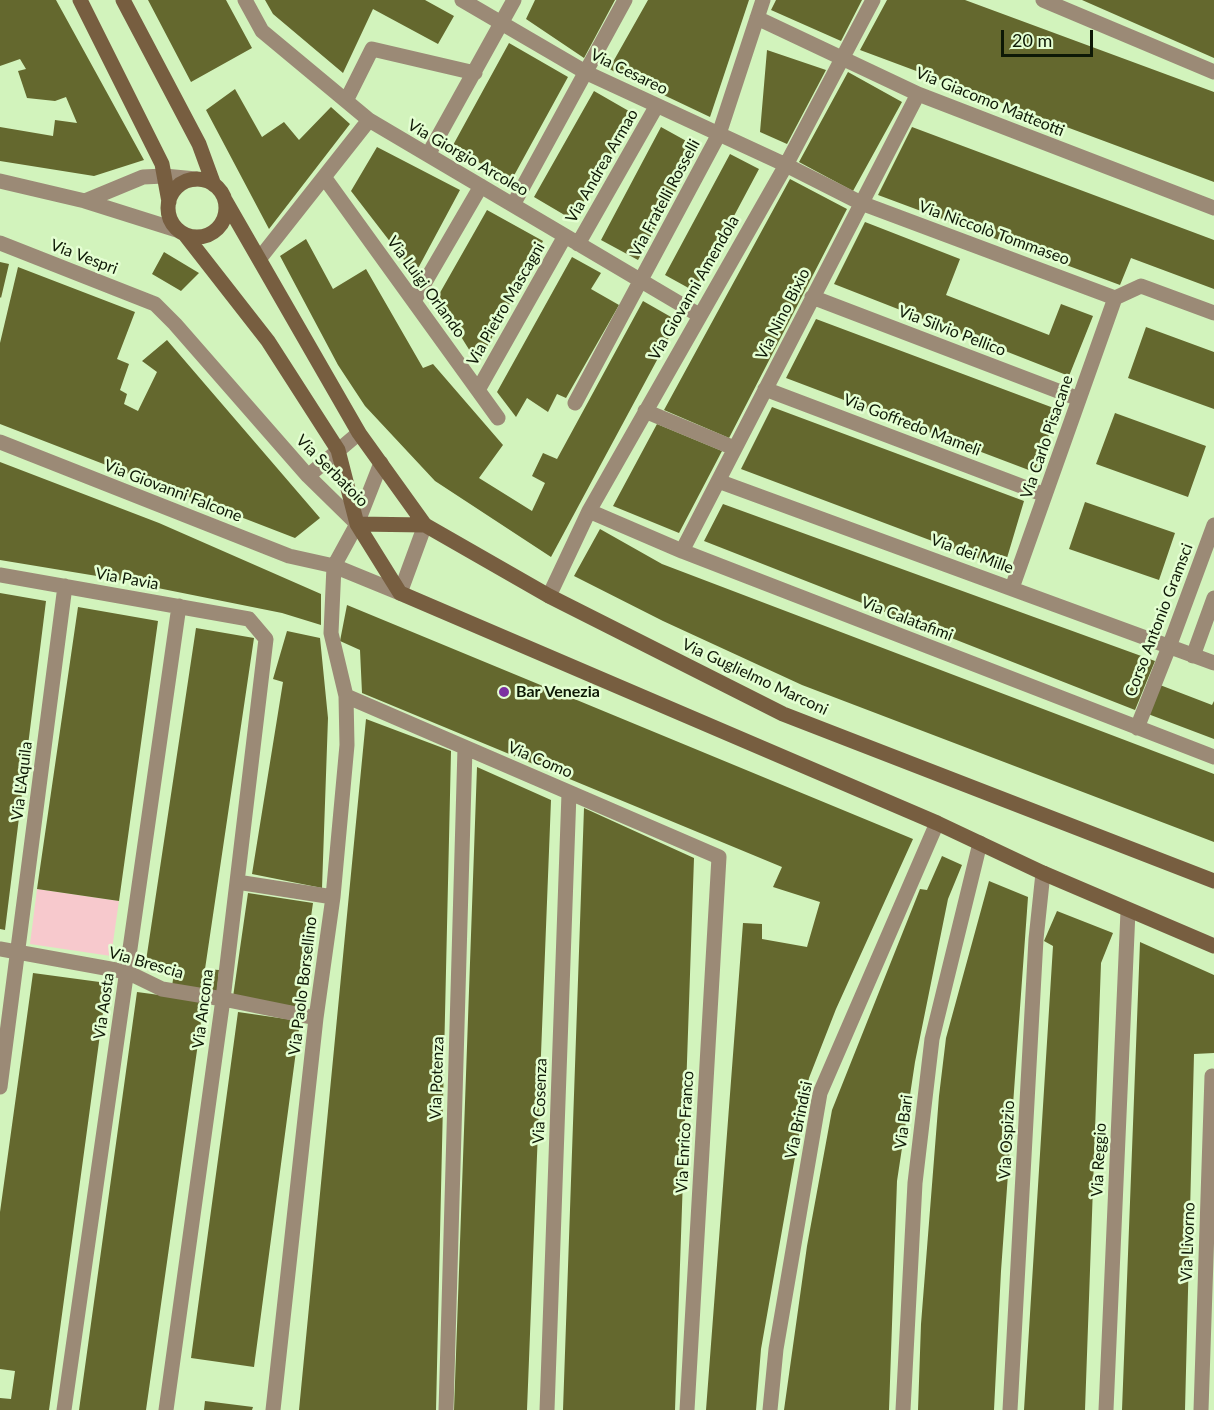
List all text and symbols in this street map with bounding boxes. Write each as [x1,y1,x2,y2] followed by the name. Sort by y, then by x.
[1004,18,1096,56] scale bar
[1012,29,1052,51] text: 20 m
[587,45,671,99] street label: Via Cesareo
[913,63,1067,141] street label: Via Giacomo Matteotti
[562,106,642,226] street label: Via Andrea Armao
[404,116,532,200] street label: Via Giorgio Arcoleo
[626,136,704,260] street label: Via Fratelli Rosselli
[916,197,1072,269] street label: Via Niccolò Tommaseo
[645,212,743,364] street label: Via Giovanni Amendola
[383,233,469,341] street label: Via Luigi Orlando
[48,235,120,279] street label: Via Vespri
[463,239,549,369] street label: Via Pietro Mascagni
[752,265,814,363] street label: Via Nino Bixio
[895,302,1009,360] street label: Via Silvio Pellico
[1017,373,1077,501] street label: Via Carlo Pisacane
[841,390,983,460] street label: Via Goffredo Mameli
[292,431,372,511] street label: Via Serbatoio
[101,456,245,526] street label: Via Giovanni Falcone
[928,530,1016,578] street label: Via dei Mille
[1121,541,1197,699] street label: Corso Antonio Gramsci
[94,564,160,594] street label: Via Pavia
[858,593,956,645] street label: Via Calatafimi
[679,635,831,719] street label: Via Guglielmo Marconi
[516,682,600,702] place label: Bar Venezia
[497,685,511,699] marker: Bar Venezia
[505,738,575,782] street label: Via Como
[8,740,36,822] street label: Via L'Aquila
[285,915,321,1057] street label: Via Paolo Borsellino
[106,943,186,983] street label: Via Brescia
[189,968,217,1050] street label: Via Ancona
[90,971,118,1041] street label: Via Aosta
[426,1036,448,1120] street label: Via Potenza
[529,1058,551,1144] street label: Via Cosenza
[672,1070,698,1194] street label: Via Enrico Franco
[781,1079,817,1161] street label: Via Brindisi
[891,1094,917,1150] street label: Via Bari
[995,1100,1019,1180] street label: Via Ospizio
[1087,1122,1111,1198] street label: Via Reggio
[1177,1202,1199,1282] street label: Via Livorno

